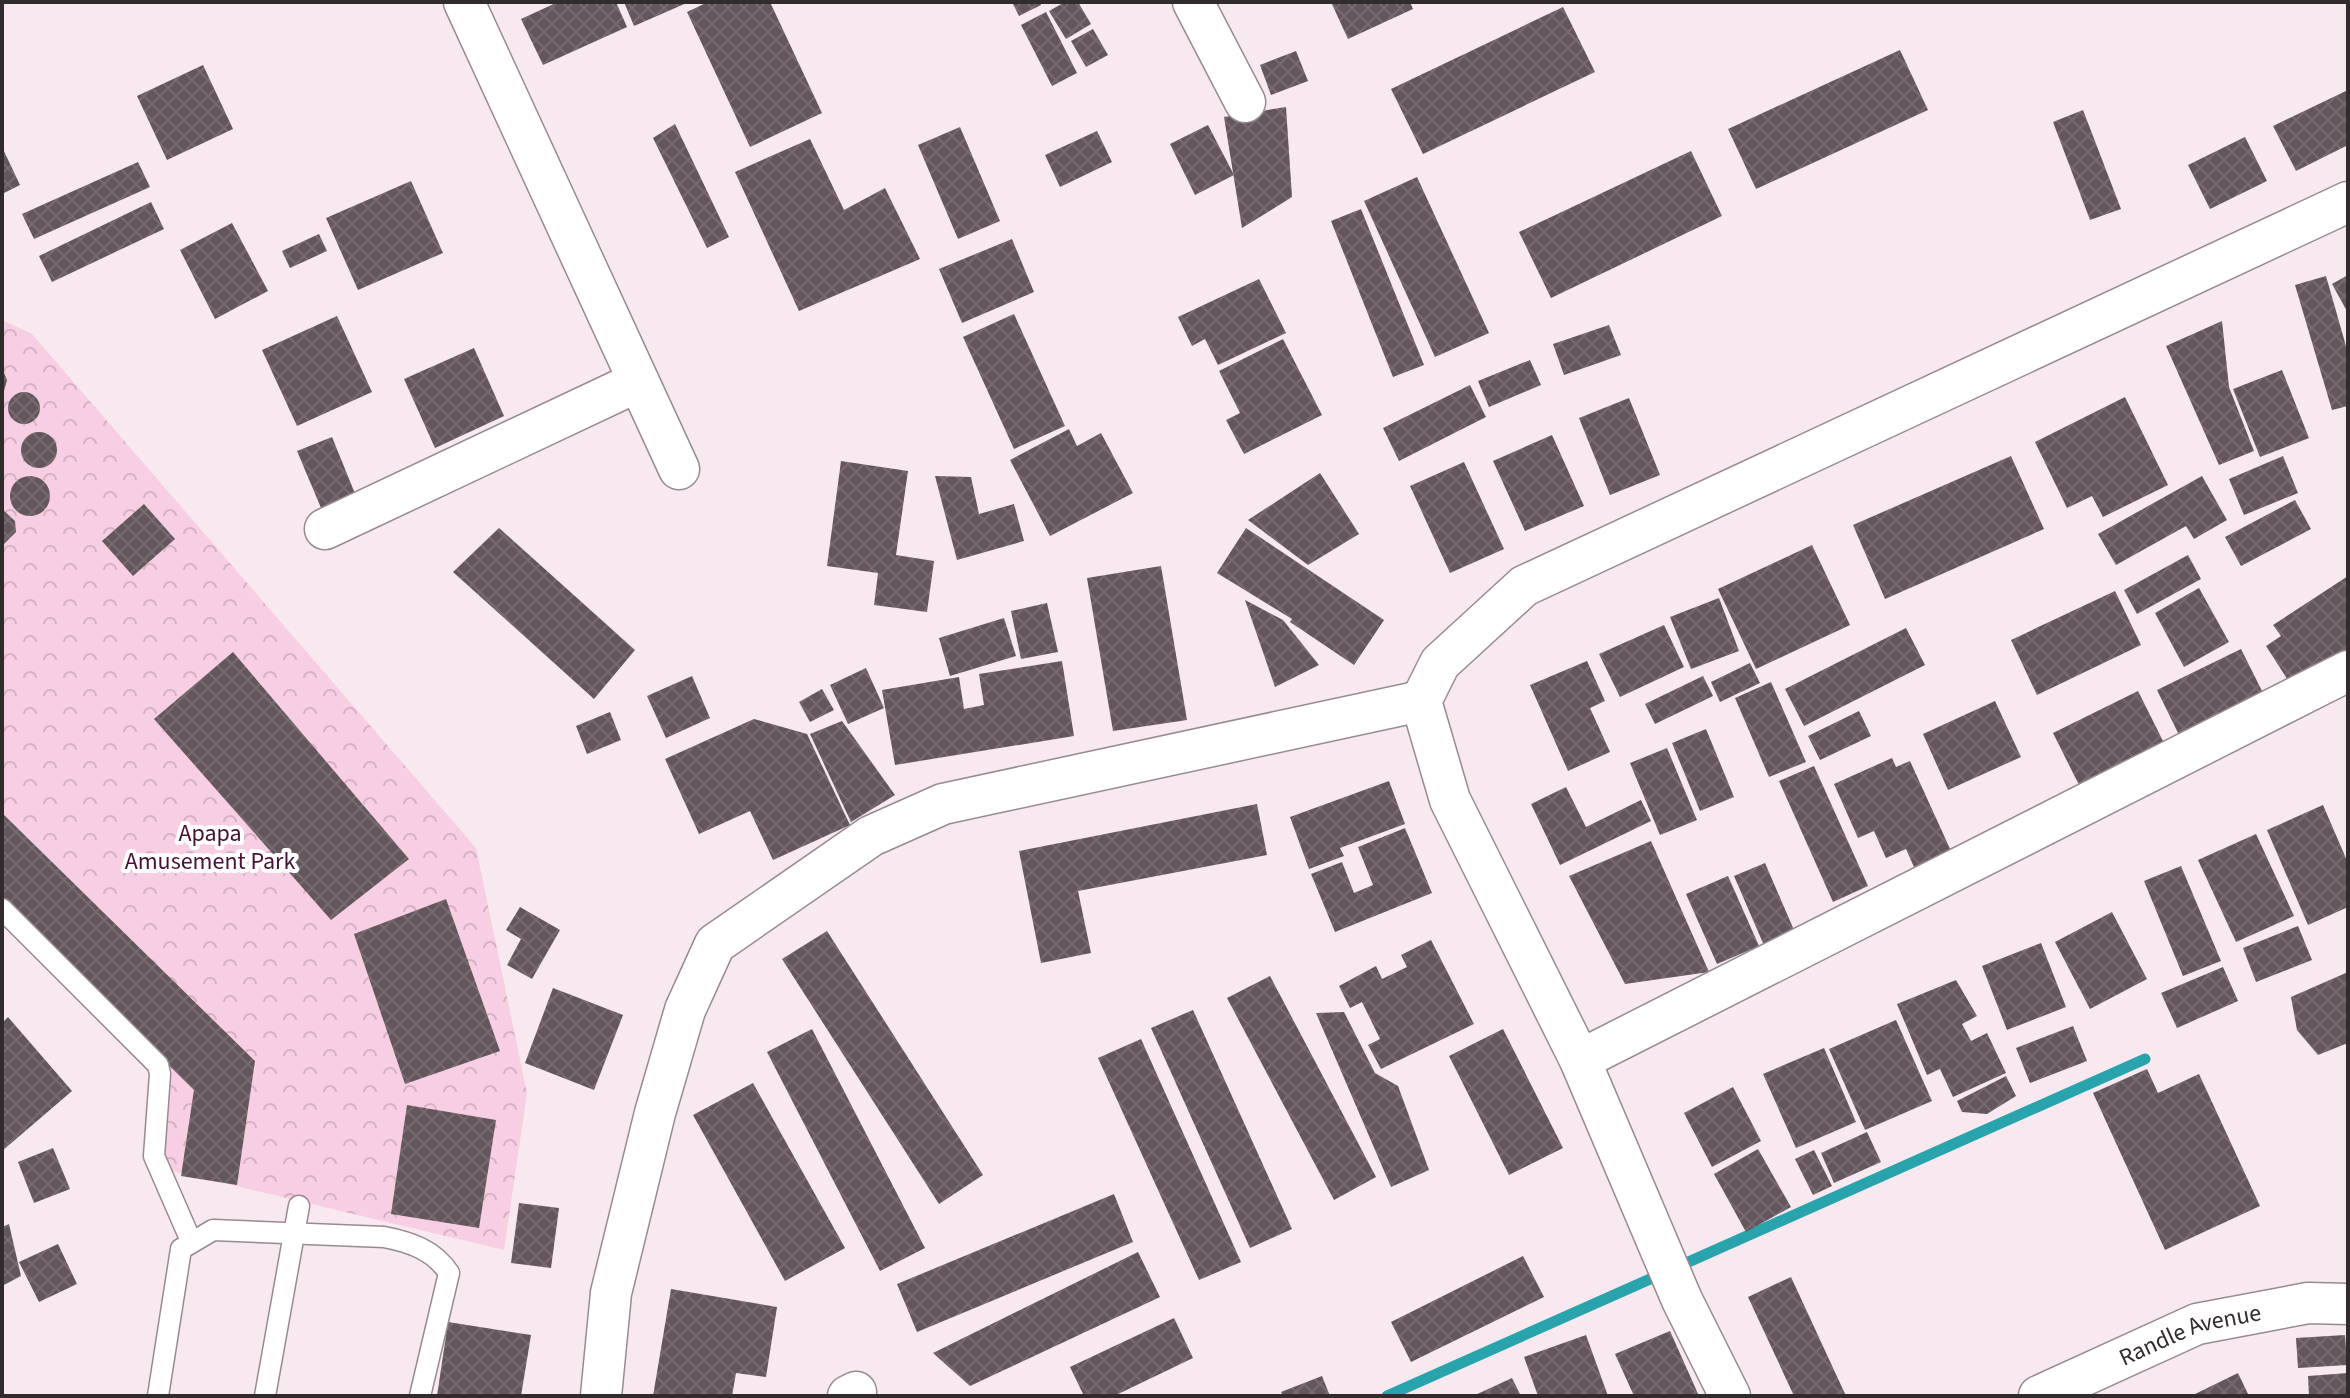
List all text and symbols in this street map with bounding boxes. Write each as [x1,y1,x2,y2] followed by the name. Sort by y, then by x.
[125,816,295,879] park label: Apapa Amusement Park
[2113,1295,2264,1375] street label: Randle Avenue

